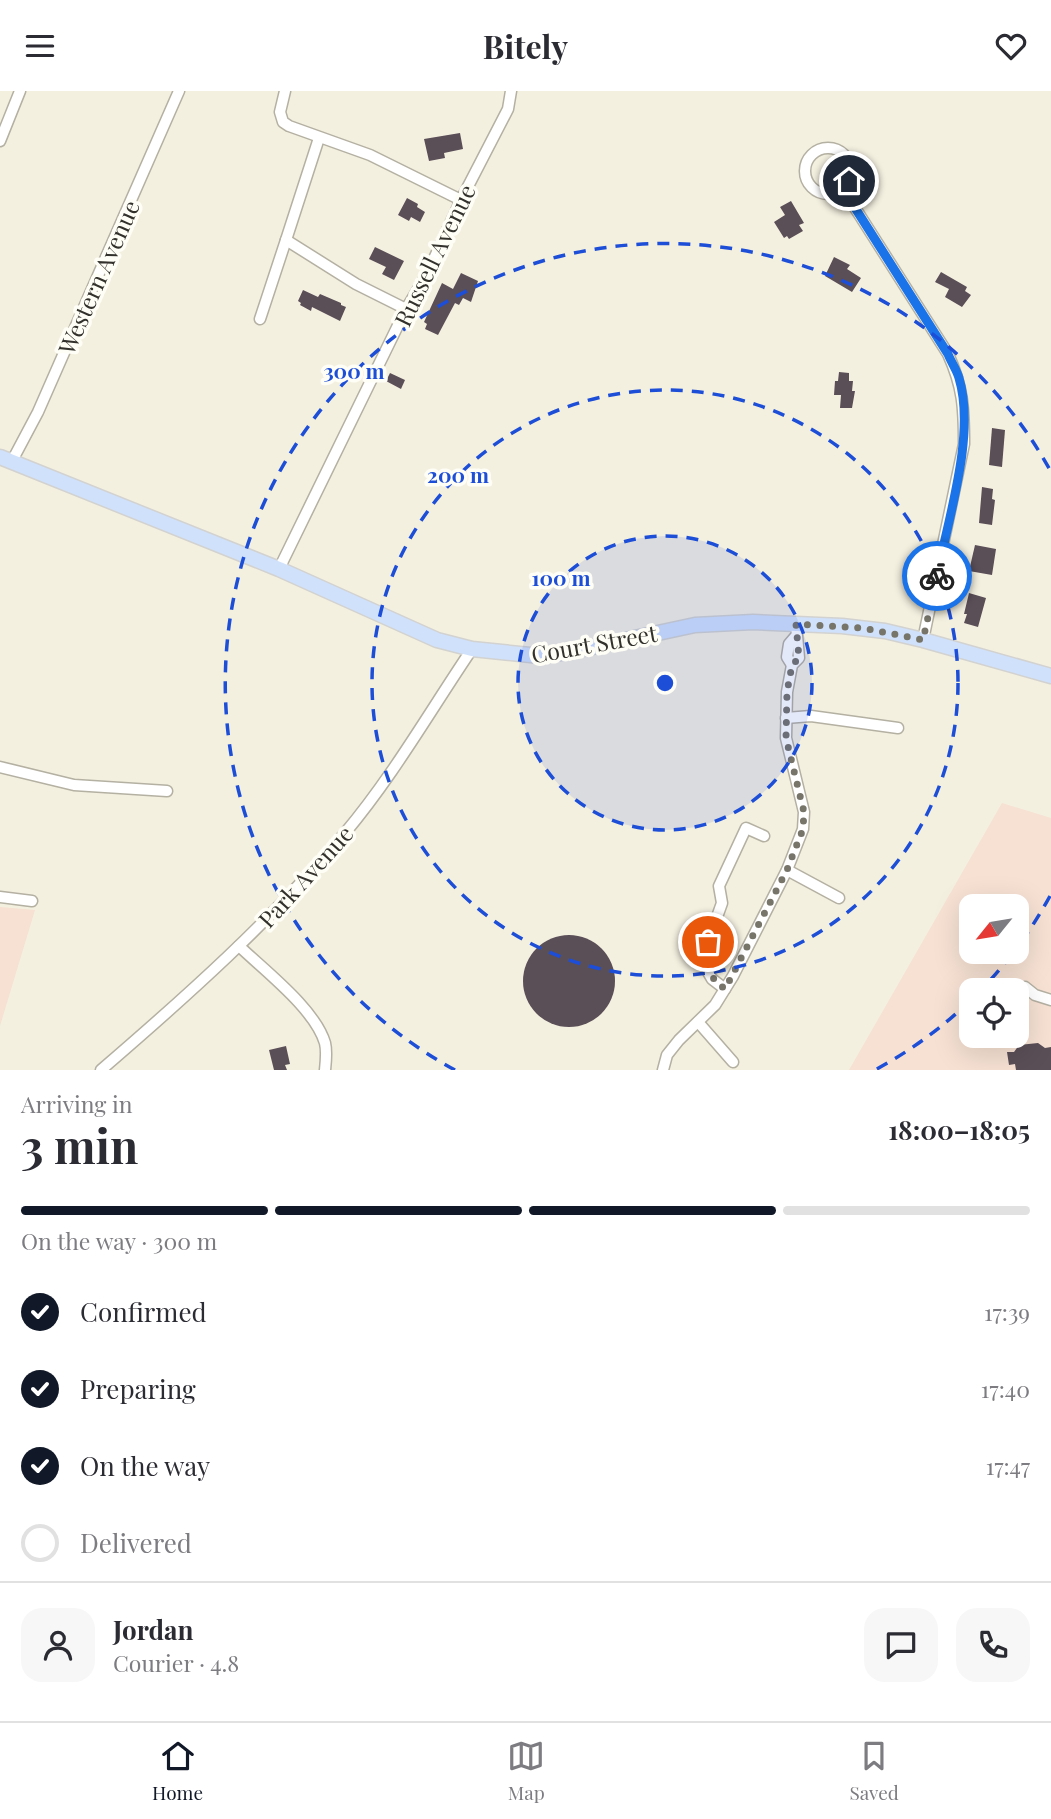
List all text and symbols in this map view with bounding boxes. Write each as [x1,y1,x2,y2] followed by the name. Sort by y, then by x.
[483,24,568,67] text: Bitely
[21,27,59,65] icon: menu
[992,27,1030,65] icon: heart
[819,151,879,211] pin
[830,162,868,200] icon: home
[386,179,482,331] street label: Russell Avenue
[50,195,146,360] street label: Western Avenue
[323,356,385,384] text: 300 m
[427,460,489,488] text: 200 m
[902,541,972,611] courier
[918,557,956,595] icon: bike
[531,563,591,591] text: 100 m
[529,617,660,669] street label: Court Street
[653,671,677,695] centre of rings
[251,818,359,934] street label: Park Avenue
[959,894,1029,964] north arrow
[959,894,1029,1048] map controls
[678,912,738,972] pin
[689,923,727,961] icon: bag
[959,978,1029,1048] button: locate
[21,1088,133,1119] text: Arriving in
[888,1112,1030,1147] text: 18:00–18:05
[21,1114,138,1176] text: 3 min
[21,1225,217,1256] text: On the way · 300 m
[21,1293,59,1331] icon: check
[80,1294,207,1329] text: Confirmed
[984,1296,1030,1327] text: 17:39
[21,1370,59,1408] icon: check
[80,1371,196,1406] text: Preparing
[981,1373,1030,1404] text: 17:40
[21,1447,59,1485] icon: check
[80,1448,210,1483] text: On the way
[986,1450,1030,1481] text: 17:47
[80,1525,192,1560] text: Delivered
[21,1608,95,1682] button: person
[864,1608,938,1682] button: chat
[956,1608,1030,1682] button: phone
[113,1612,193,1647] text: Jordan
[113,1647,239,1678] text: Courier · 4.8
[152,1737,203,1805] tab: Home
[507,1737,545,1805] tab: Map
[849,1737,899,1805] tab: Saved

